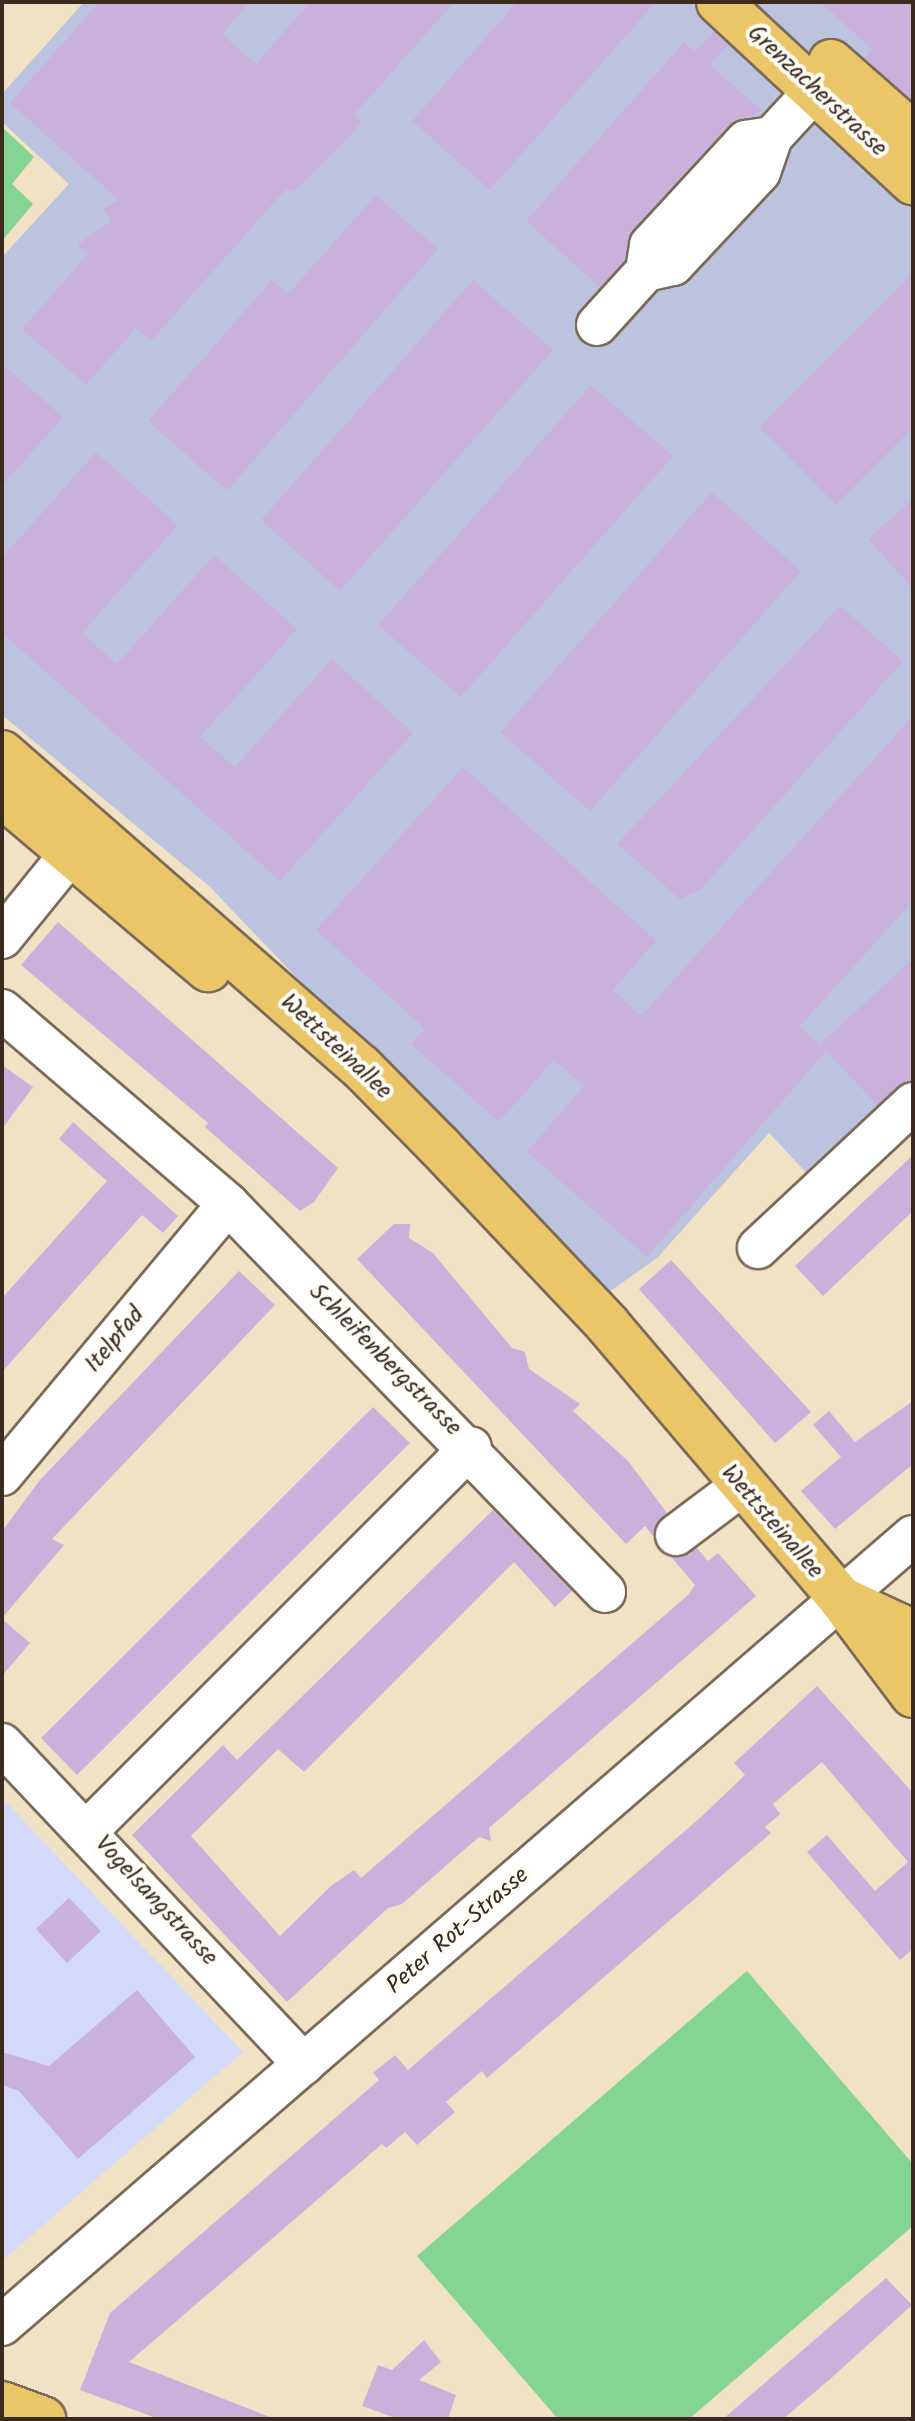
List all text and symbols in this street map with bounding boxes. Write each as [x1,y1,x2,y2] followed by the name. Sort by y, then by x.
[741,19,893,163] street label: Grenzacherstrasse
[274,988,398,1106] street label: Wettsteinallee
[303,1278,467,1442] street label: Schleifenbergstrasse
[79,1301,151,1379] street label: Itelpfad
[715,1459,829,1585] street label: Wettsteinallee
[88,1830,224,1972] street label: Vogelsangstrasse
[381,1861,535,2001] street label: Peter Rot-Strasse

